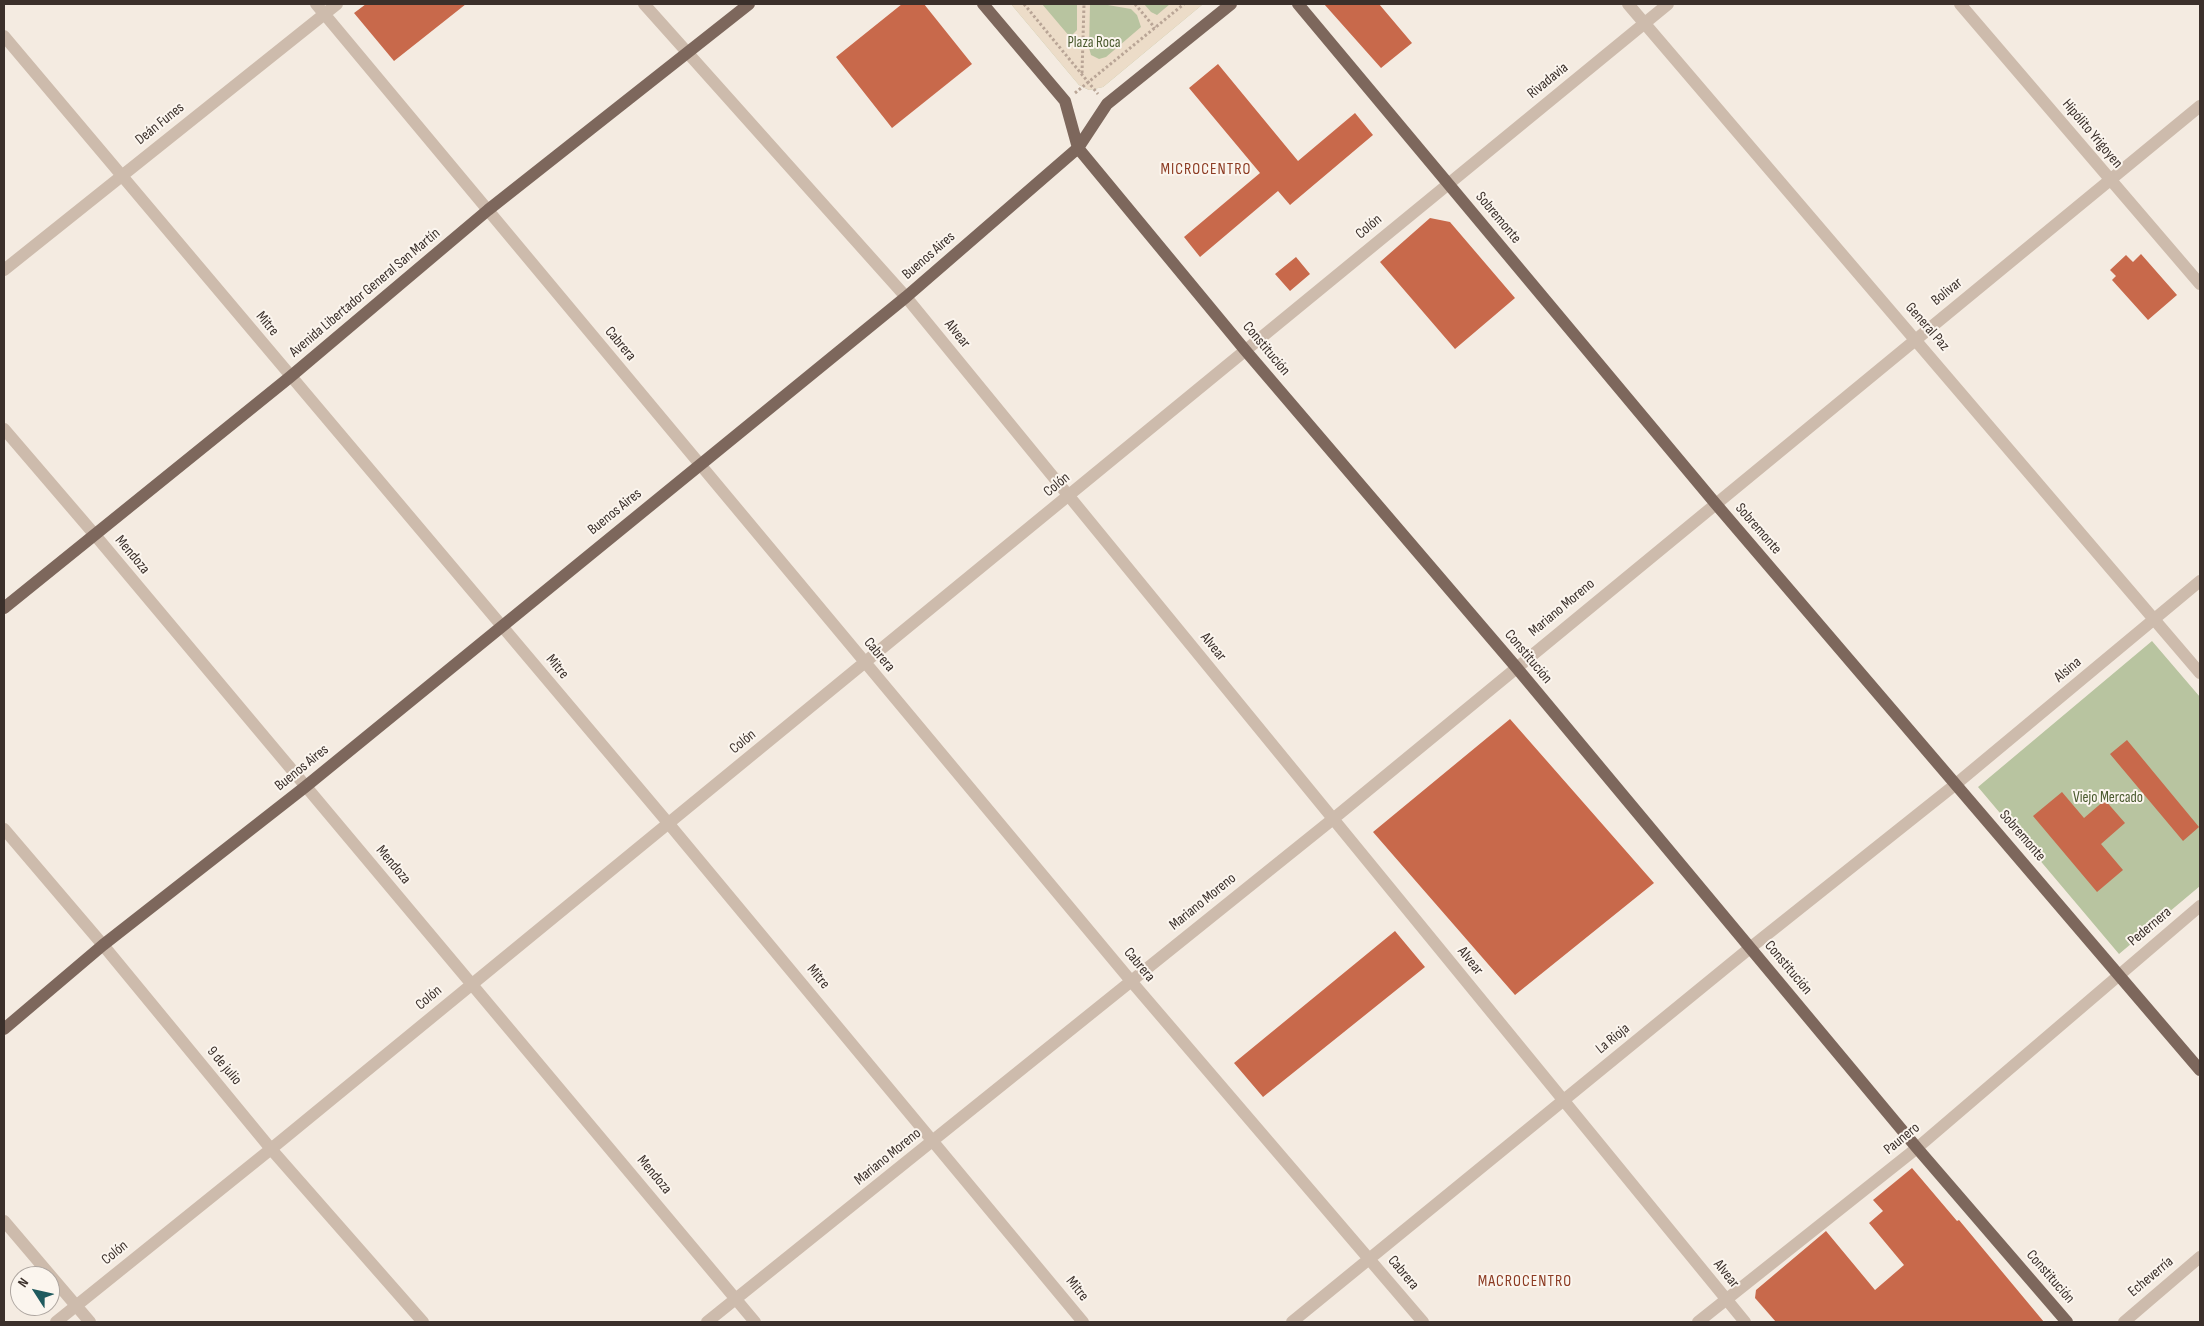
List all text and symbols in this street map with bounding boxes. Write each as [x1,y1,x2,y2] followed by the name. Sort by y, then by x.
[1068,34,1120,52] park label: Plaza Roca
[1524,59,1572,103] street label: Rivadavia
[2058,96,2126,172] street label: Hipólito Yrigoyen
[132,99,188,149] street label: Deán Funes
[1159,160,1253,180] district label: MICROCENTRO
[1471,189,1525,247] street label: Sobremonte
[1352,211,1386,243] street label: Colón
[286,225,444,361] street label: Avenida Libertador General San Martín
[899,228,959,284] street label: Buenos Aires
[1928,274,1966,310] street label: Bolivar
[1901,299,1953,355] street label: General Paz
[252,308,282,340] street label: Mitre
[940,316,974,352] street label: Alvear
[1238,318,1294,380] street label: Constitución
[601,323,639,365] street label: Cabrera
[1040,469,1074,501] street label: Colón
[584,485,646,539] street label: Buenos Aires
[1731,500,1785,558] street label: Sobremonte
[111,532,153,578] street label: Mendoza
[1525,575,1599,641] street label: Mariano Moreno
[1500,626,1556,688] street label: Constitución
[1196,629,1230,665] street label: Alvear
[860,634,898,676] street label: Cabrera
[542,651,572,683] street label: Mitre
[2051,654,2085,686] street label: Alsina
[726,726,760,758] street label: Colón
[271,741,333,795] street label: Buenos Aires
[2073,789,2143,807] park label: Viejo Mercado
[1995,807,2049,865] street label: Sobremonte
[372,842,414,888] street label: Mendoza
[1166,870,1240,934] street label: Mariano Moreno
[2125,904,2175,950] street label: Pedernera
[1760,937,1816,999] street label: Constitución
[1453,943,1487,979] street label: Alvear
[1120,944,1158,986] street label: Cabrera
[803,961,833,993] street label: Mitre
[412,982,446,1014] street label: Colón
[1593,1020,1633,1058] street label: La Rioja
[203,1043,245,1089] street label: 9 de julio
[1880,1119,1924,1159] street label: Paunero
[851,1125,925,1189] street label: Mariano Moreno
[633,1152,675,1198] street label: Mendoza
[98,1237,132,1269] street label: Colón
[2022,1247,2078,1307] street label: Constitución
[1384,1252,1422,1294] street label: Cabrera
[2125,1253,2177,1301] street label: Echeverría
[1709,1256,1743,1292] street label: Alvear
[10,1266,60,1316] north arrow
[1476,1272,1574,1292] district label: MACROCENTRO
[1062,1273,1092,1305] street label: Mitre
[14,1275,32,1291] text: N

